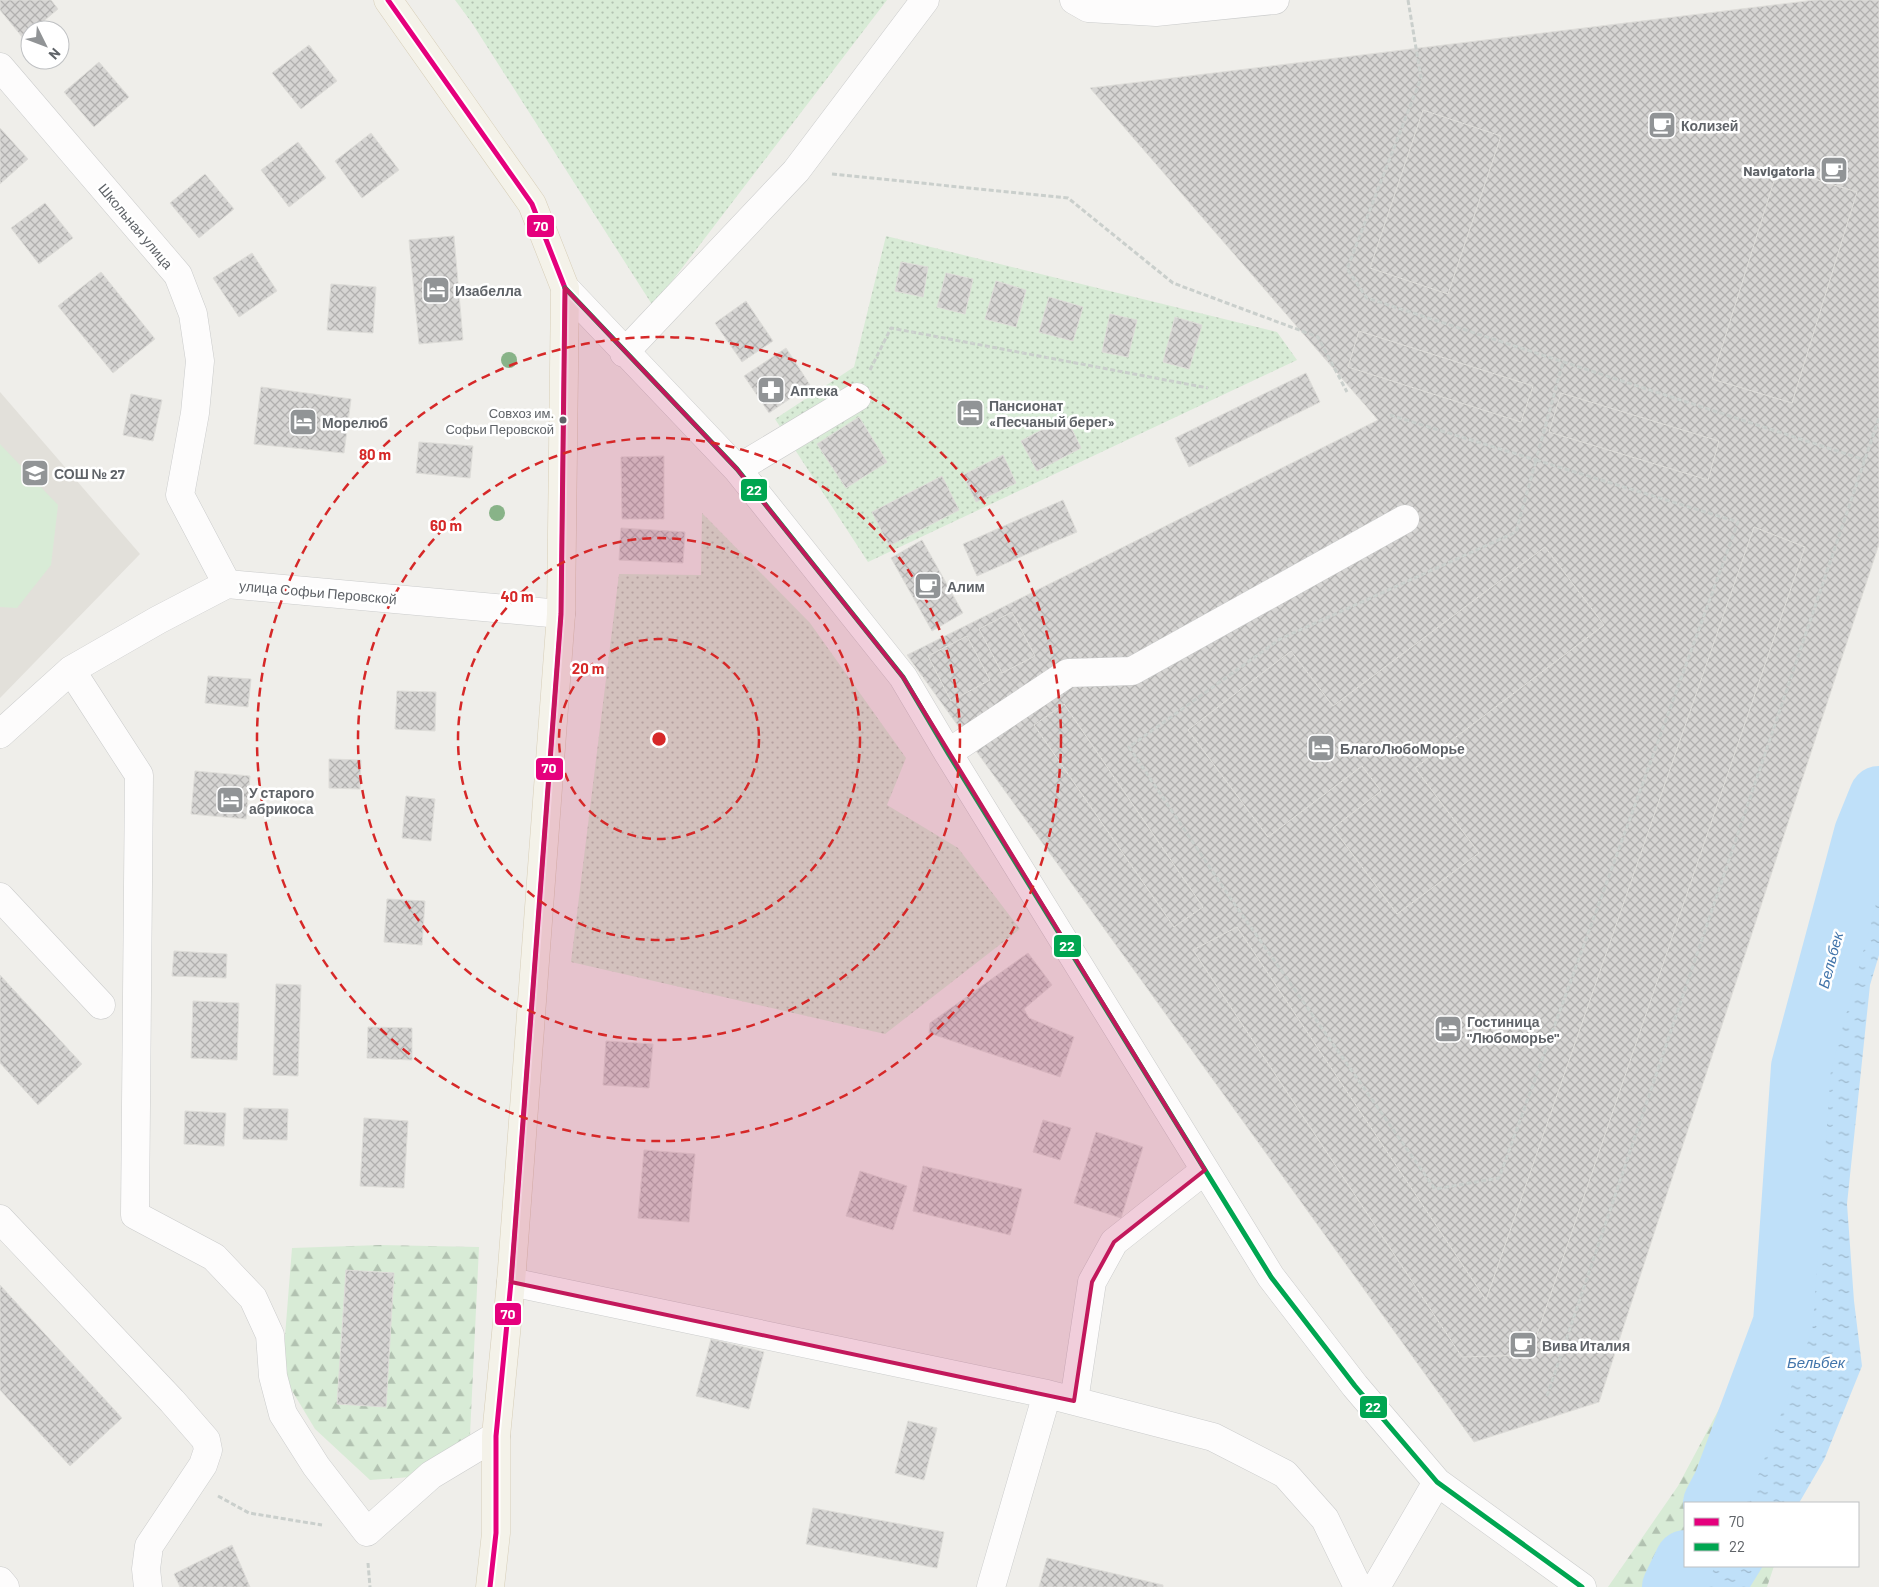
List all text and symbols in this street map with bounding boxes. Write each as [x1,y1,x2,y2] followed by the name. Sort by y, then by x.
[20,20,70,70] north arrow
[46,45,64,63] text: N
[1647,110,1677,140] cafe icon: Колизей
[1681,117,1738,134] place label: Колизей
[1819,155,1849,185] cafe icon: Navigatoria
[1743,162,1815,179] place label: Navigatoria
[95,180,177,272] street label: Школьная улица
[526,214,555,238] line badge: 70
[534,217,548,234] text: 70
[421,275,451,305] hotel icon: Изабелла
[455,282,522,299] place label: Изабелла
[756,375,786,405] pharmacy icon: Аптека
[790,382,838,399] place label: Аптека
[989,397,1115,430] place label: Пансионат «Песчаный берег»
[955,398,985,428] hotel icon: Пансионат «Песчаный берег»
[445,405,554,437] place label: Совхоз им. Софьи Перовской
[288,407,318,437] hotel icon: Морелюб
[322,414,388,431] place label: Морелюб
[558,415,568,425] marker: Совхоз им. Софьи Перовской
[359,445,391,463] text: 80 m
[20,458,50,488] school or university icon: СОШ № 27
[54,465,125,482] place label: СОШ № 27
[740,478,768,502] line badge: 22
[746,481,762,498] text: 22
[430,516,462,534] text: 60 m
[913,571,943,601] cafe icon: Алим
[238,577,398,607] street label: улица Софьи Перовской
[947,578,985,595] place label: Алим
[500,587,534,605] text: 40 m
[572,659,604,677] text: 20 m
[650,730,668,748] centre of rings
[1306,733,1336,763] hotel icon: БлагоЛюбоМорье
[1340,740,1465,757] place label: БлагоЛюбоМорье
[535,757,564,781] line badge: 70
[542,759,556,776] text: 70
[249,784,314,817] place label: У старого абрикоса
[215,785,245,815] hotel icon: У старого абрикоса
[1814,929,1846,990] water label: Бельбек
[1053,934,1082,958] line badge: 22
[1059,937,1075,954] text: 22
[1467,1013,1559,1046] place label: Гостиница "Любоморье"
[1433,1014,1463,1044] hotel icon: Гостиница "Любоморье"
[494,1302,522,1326] line badge: 70
[501,1305,515,1322] text: 70
[1508,1330,1538,1360] cafe icon: Вива Италия
[1542,1337,1630,1354] place label: Вива Италия
[1787,1353,1846,1371] water label: Бельбек
[1359,1395,1388,1419] line badge: 22
[1365,1398,1381,1415] text: 22
[1684,1502,1859,1567] legend
[1729,1512,1745,1530] text: 70
[1729,1537,1745,1555] text: 22

